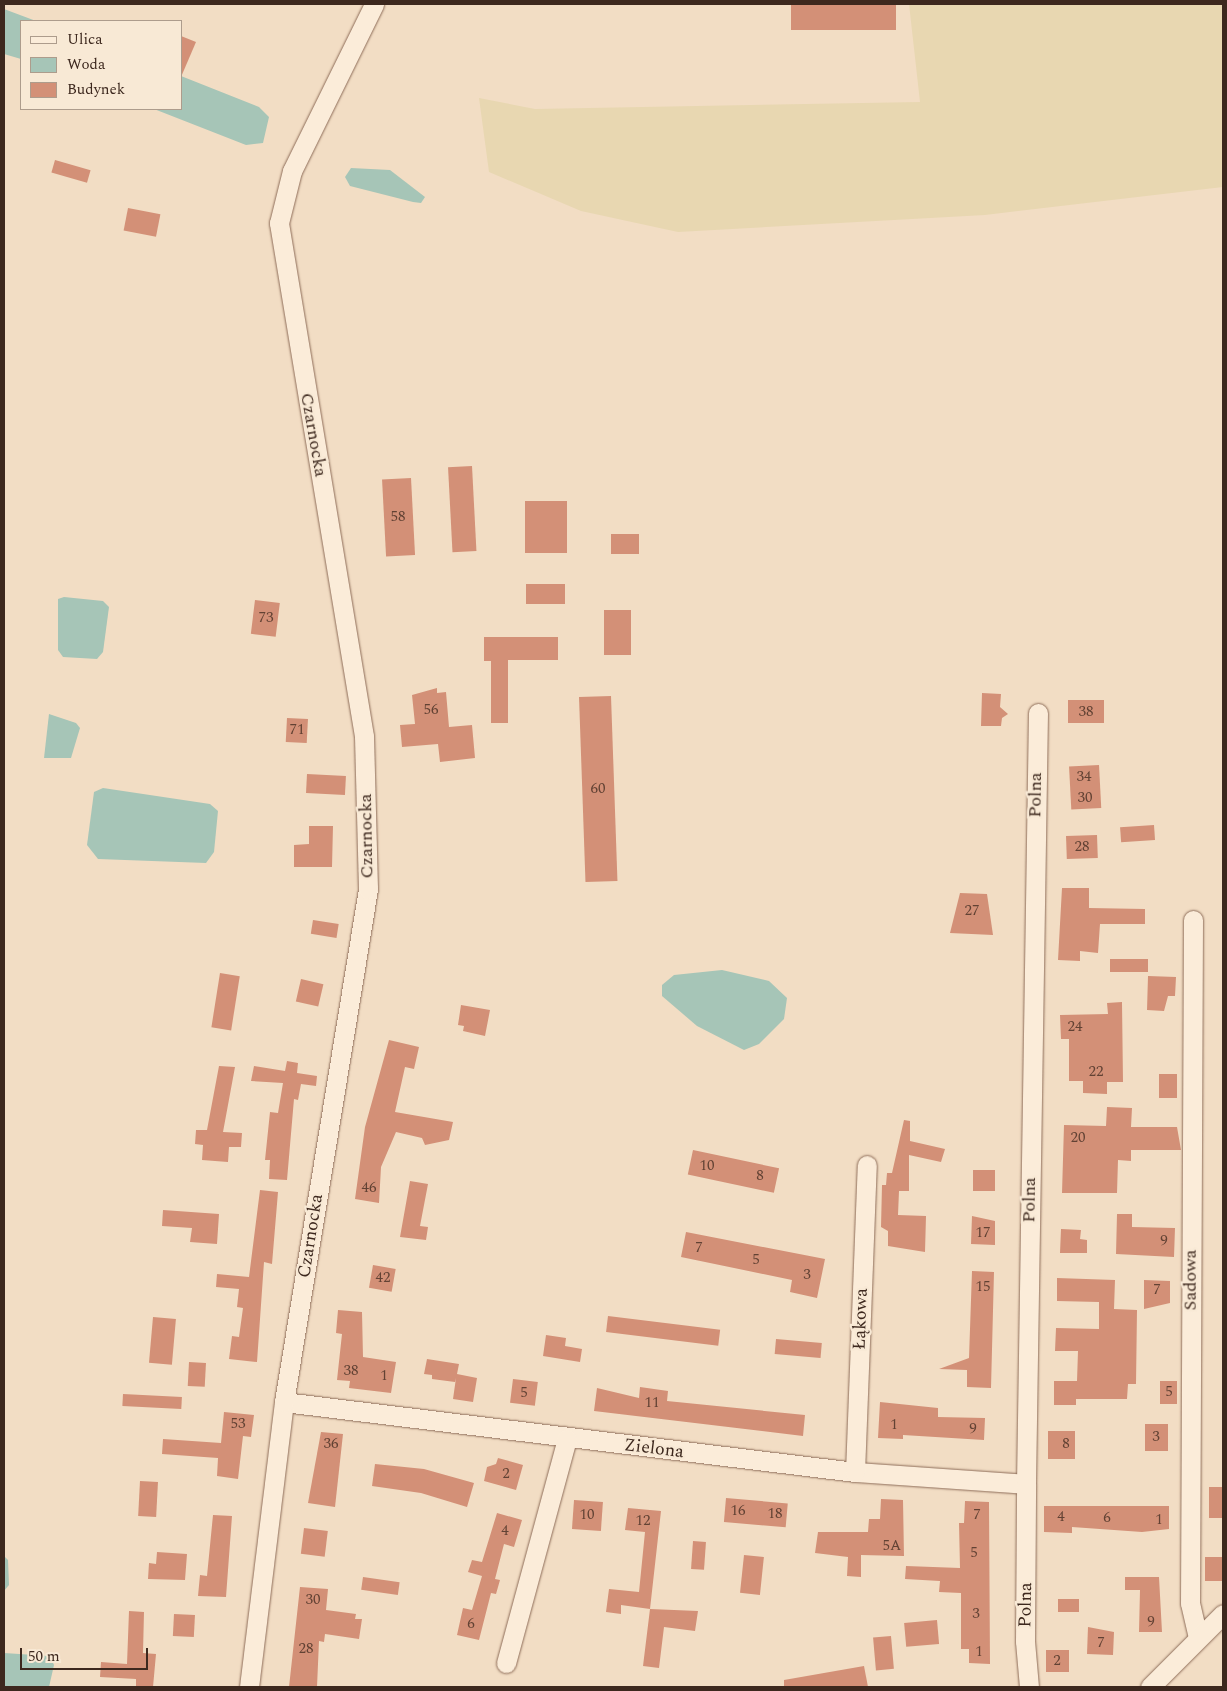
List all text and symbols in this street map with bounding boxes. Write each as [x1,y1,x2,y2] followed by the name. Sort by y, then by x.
[20,20,182,110] legend
[67,28,103,51] text: Ulica
[67,53,105,76] text: Woda
[67,78,125,101] text: Budynek
[295,391,331,479] street label: Czarnocka
[391,508,405,526] house number: 58
[259,609,273,627] house number: 73
[424,701,438,719] house number: 56
[1079,703,1093,721] house number: 38
[290,721,304,739] house number: 71
[1077,768,1091,786] house number: 34
[1025,772,1047,818] street label: Polna
[591,780,605,798] house number: 60
[1078,789,1092,807] house number: 30
[355,793,379,879] street label: Czarnocka
[1075,838,1089,856] house number: 28
[965,902,979,920] house number: 27
[1068,1018,1082,1036] house number: 24
[1089,1063,1103,1081] house number: 22
[1071,1129,1085,1147] house number: 20
[700,1157,714,1175] house number: 10
[756,1167,764,1185] house number: 8
[1019,1177,1041,1223] street label: Polna
[362,1179,376,1197] house number: 46
[294,1192,328,1280] street label: Czarnocka
[976,1224,990,1242] house number: 17
[1160,1232,1168,1250] house number: 9
[695,1239,703,1257] house number: 7
[1180,1250,1202,1310] street label: Sadowa
[752,1251,760,1269] house number: 5
[803,1266,811,1284] house number: 3
[376,1269,390,1287] house number: 42
[976,1278,990,1296] house number: 15
[1153,1281,1161,1299] house number: 7
[849,1288,873,1350] street label: Łąkowa
[344,1362,358,1380] house number: 38
[380,1367,388,1385] house number: 1
[1165,1383,1173,1401] house number: 5
[520,1384,528,1402] house number: 5
[645,1394,659,1412] house number: 11
[231,1415,245,1433] house number: 53
[890,1416,898,1434] house number: 1
[969,1420,977,1438] house number: 9
[1152,1428,1160,1446] house number: 3
[324,1435,338,1453] house number: 36
[623,1435,685,1463] street label: Zielona
[1062,1435,1070,1453] house number: 8
[502,1465,510,1483] house number: 2
[731,1502,745,1520] house number: 16
[768,1505,782,1523] house number: 18
[580,1506,594,1524] house number: 10
[973,1506,981,1524] house number: 7
[1057,1508,1065,1526] house number: 4
[1103,1509,1111,1527] house number: 6
[1155,1511,1163,1529] house number: 1
[636,1512,650,1530] house number: 12
[501,1522,509,1540] house number: 4
[883,1537,901,1555] house number: 5A
[970,1544,978,1562] house number: 5
[1015,1582,1037,1628] street label: Polna
[306,1591,320,1609] house number: 30
[972,1605,980,1623] house number: 3
[1147,1613,1155,1631] house number: 9
[467,1615,475,1633] house number: 6
[1097,1634,1105,1652] house number: 7
[22,1638,150,1670] scale bar
[299,1640,313,1658] house number: 28
[975,1643,983,1661] house number: 1
[28,1645,60,1668] text: 50 m
[1053,1652,1061,1670] house number: 2

